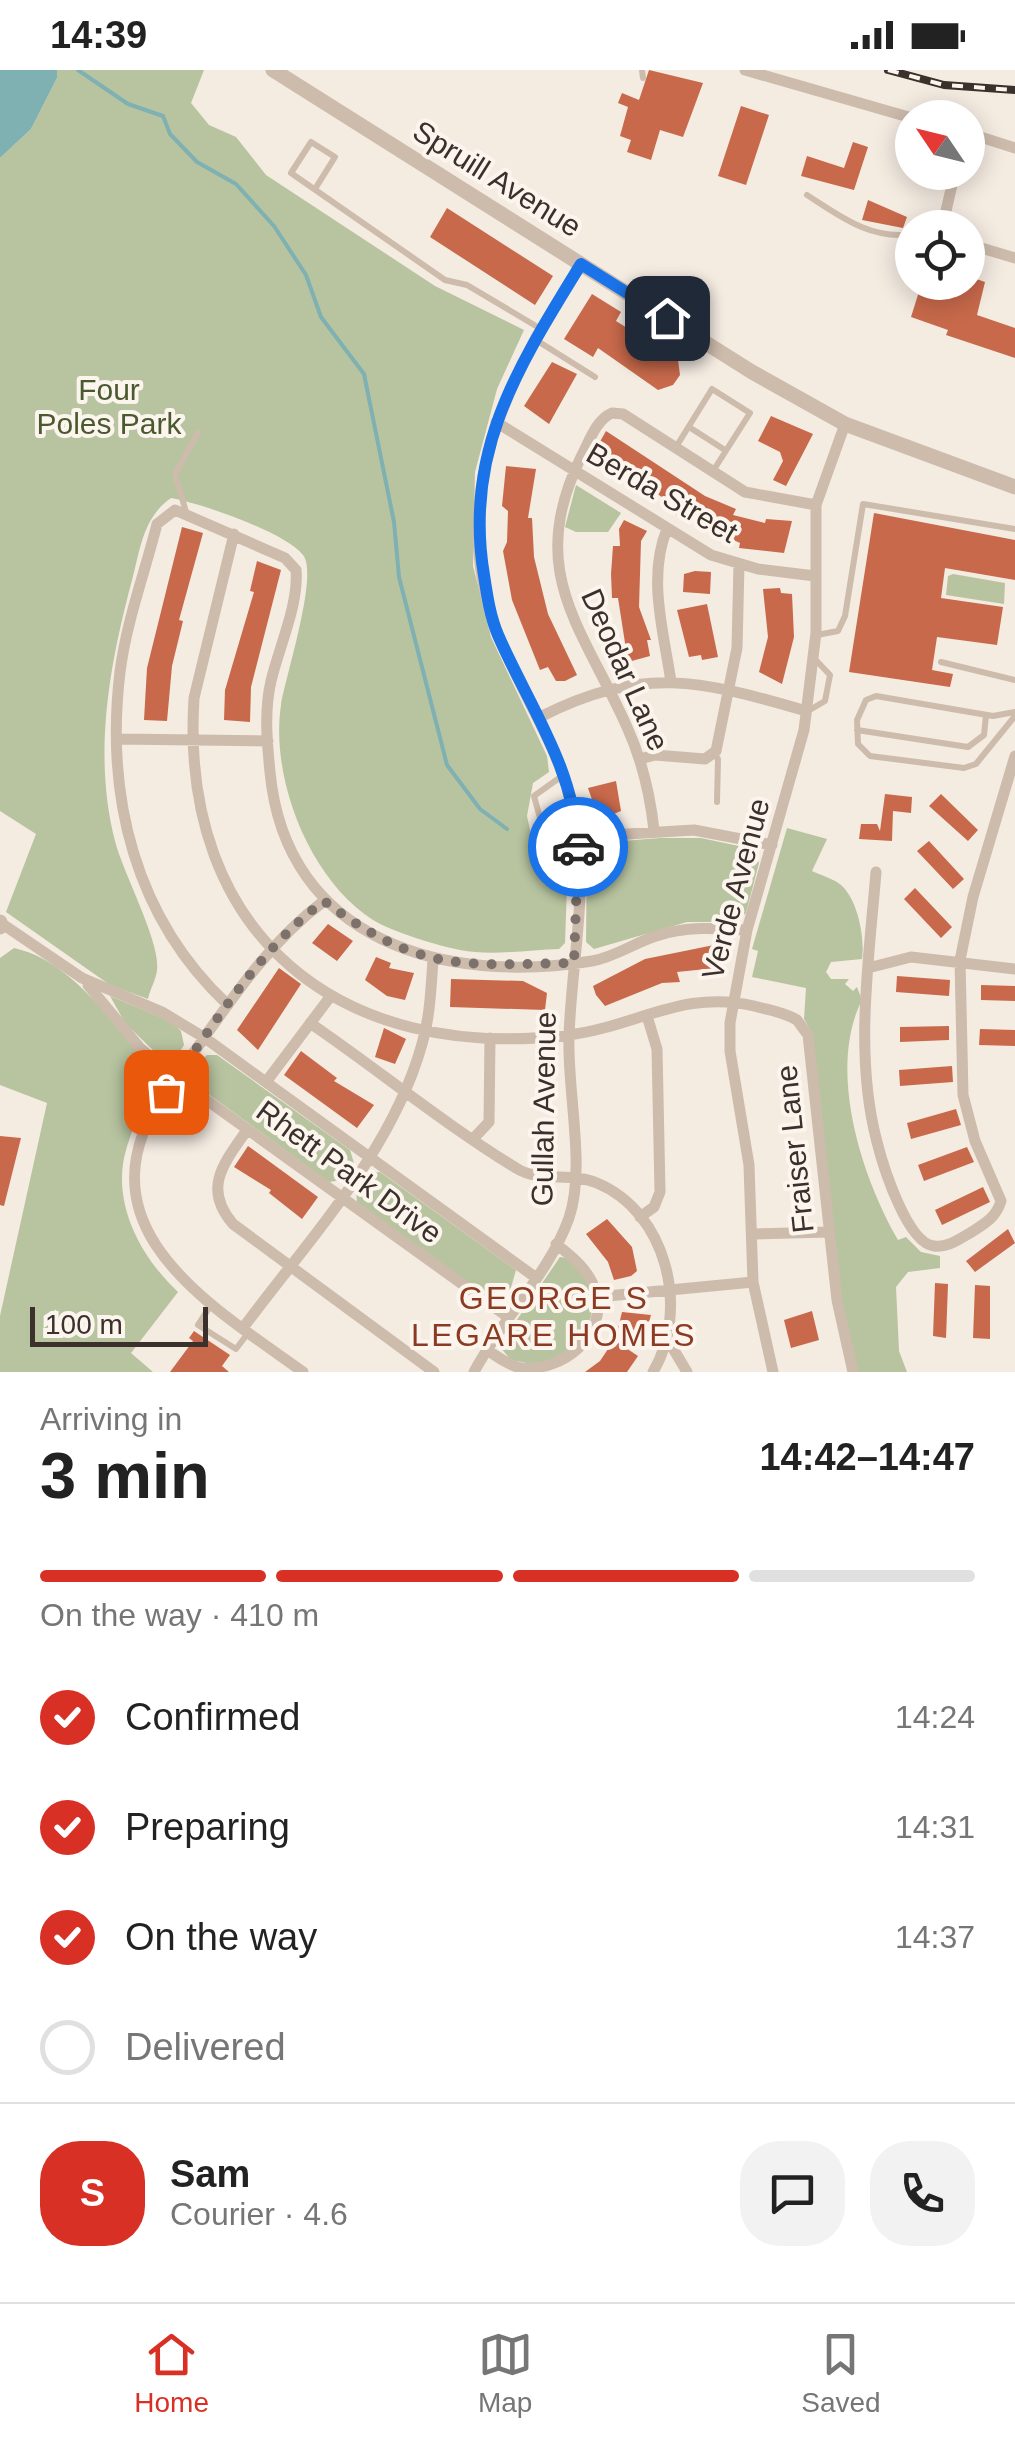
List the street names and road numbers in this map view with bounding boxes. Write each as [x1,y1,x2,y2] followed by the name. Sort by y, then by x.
[407,114,587,243] street label: Spruill Avenue
[581,436,744,549] street label: Berda Street
[575,584,676,756] street label: Deodar Lane
[695,795,776,983] street label: Verde Avenue
[525,1011,562,1207] street label: Gullah Avenue
[769,1064,820,1235] street label: Fraiser Lane
[251,1094,448,1250] street label: Rhett Park Drive

